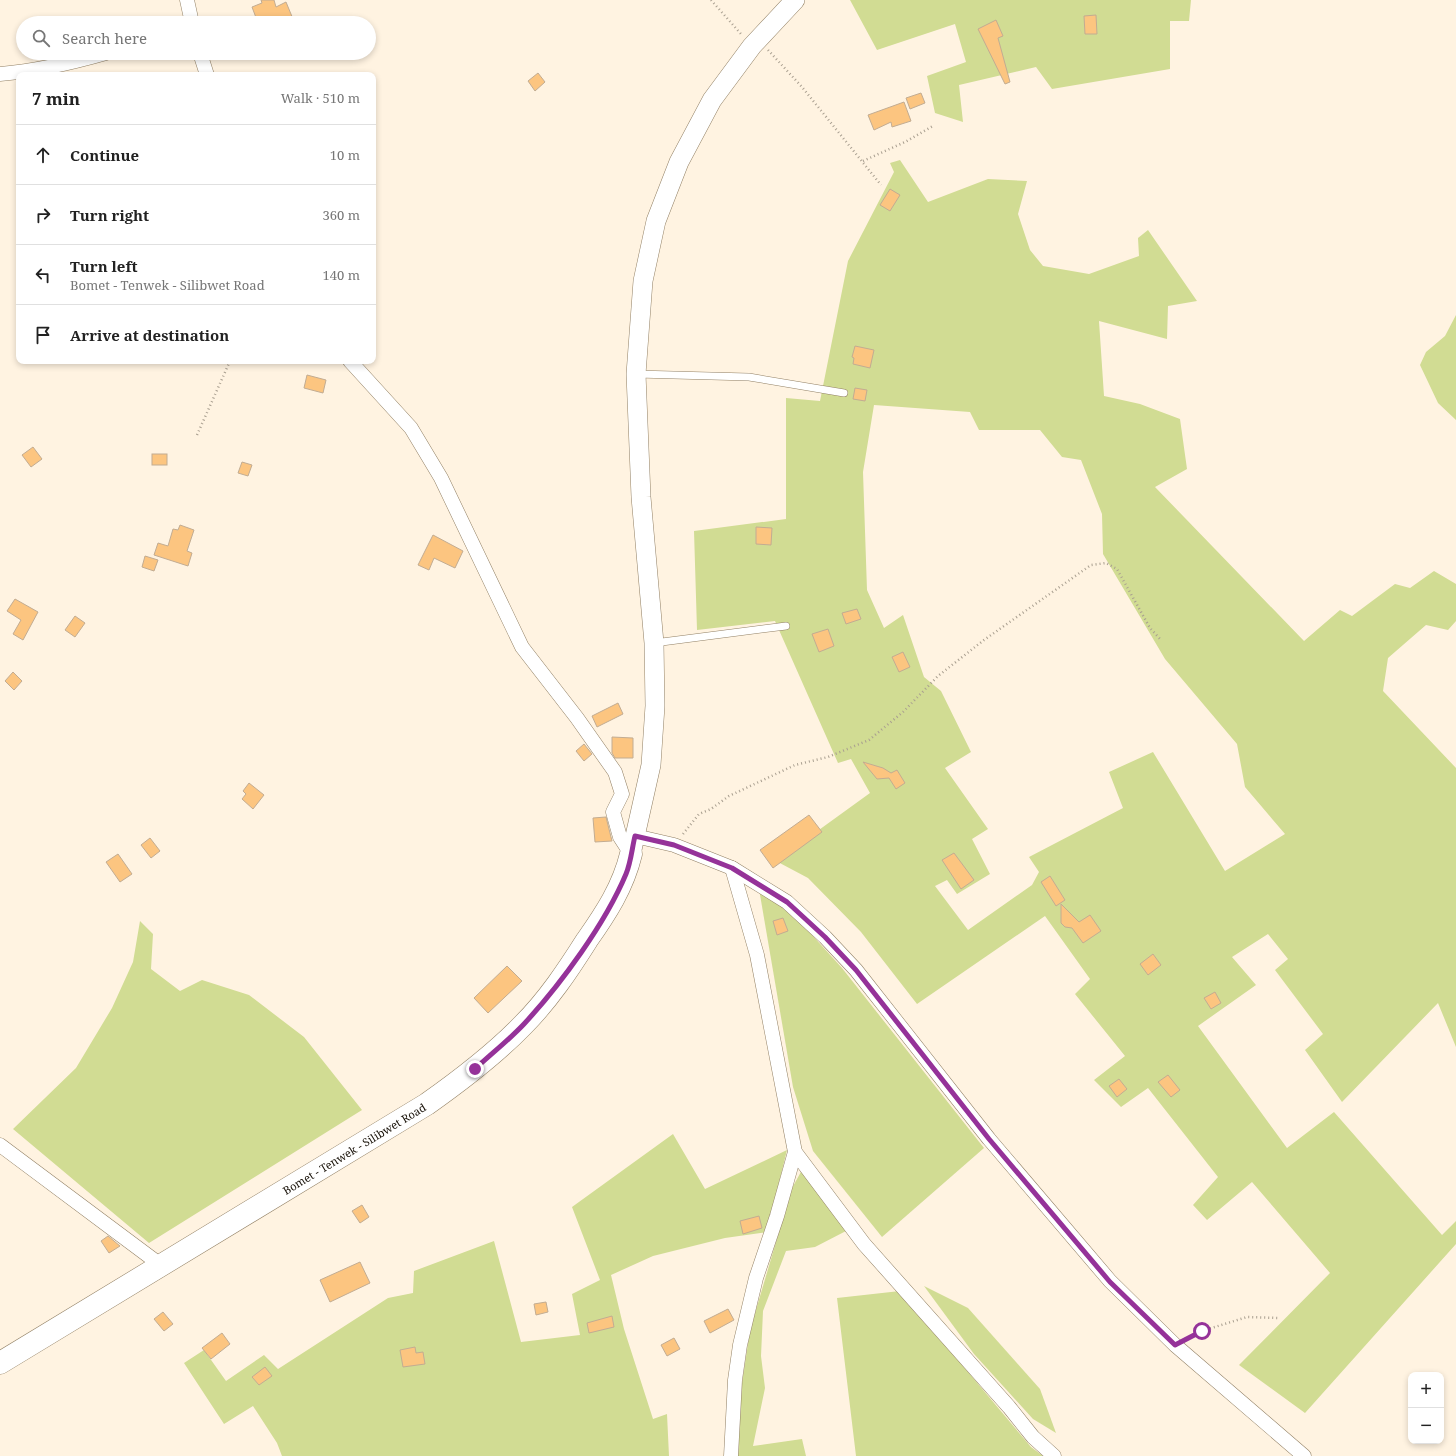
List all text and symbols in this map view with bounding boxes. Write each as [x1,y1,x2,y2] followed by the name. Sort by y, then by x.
[16,16,376,60] search box
[30,27,52,49] icon: search
[62,28,147,48] text: Search here
[32,87,80,110] text: 7 min
[281,89,360,107] text: Walk · 510 m
[32,144,54,166] icon: ahead
[70,145,139,165] text: Continue
[330,146,360,164] text: 10 m
[32,204,54,226] icon: right
[70,205,149,225] text: Turn right
[323,206,360,224] text: 360 m
[70,256,138,276] text: Turn left
[32,264,54,286] icon: left
[323,266,360,284] text: 140 m
[70,276,265,294] text: Bomet - Tenwek - Silibwet Road
[32,324,54,346] icon: arrive
[70,325,229,345] text: Arrive at destination
[466,1060,484,1078] route end
[280,1099,429,1197] street label: Bomet - Tenwek - Silibwet Road
[1193,1322,1211,1340] route start
[1408,1372,1444,1444] map controls
[1408,1372,1444,1408] button: +
[1408,1408,1444,1444] button: −

